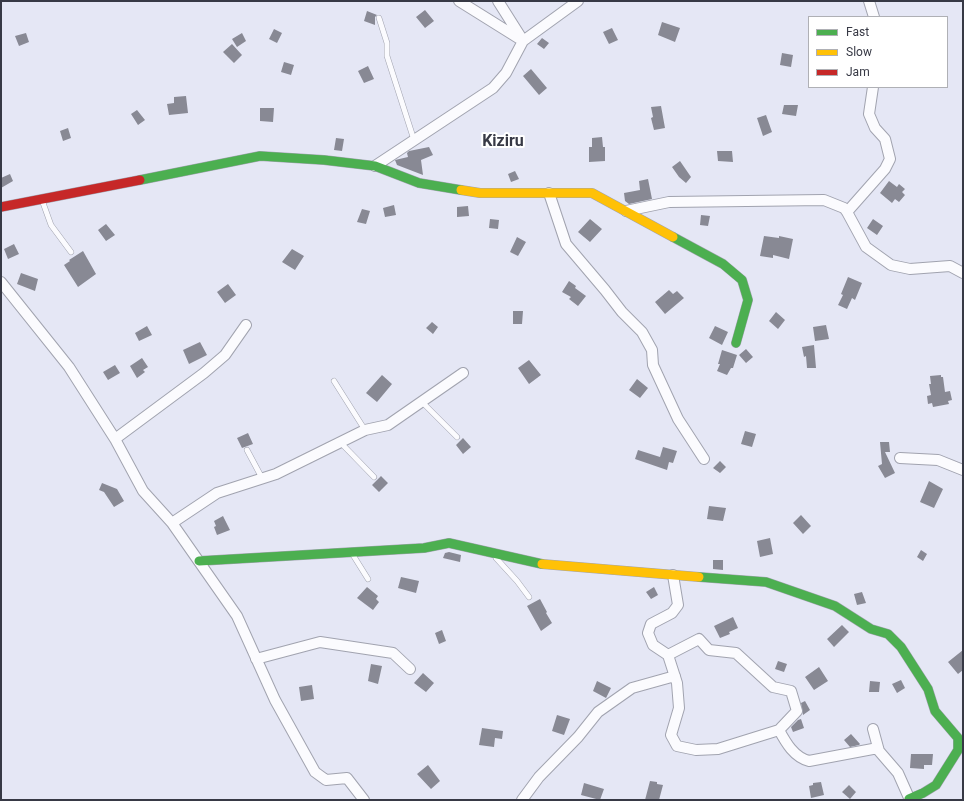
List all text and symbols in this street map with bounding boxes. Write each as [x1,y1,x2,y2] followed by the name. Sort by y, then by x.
[808,16,948,88] legend
[846,25,869,39] text: Fast
[846,45,872,59] text: Slow
[846,65,870,79] text: Jam
[482,132,524,152] district label: Kiziru

